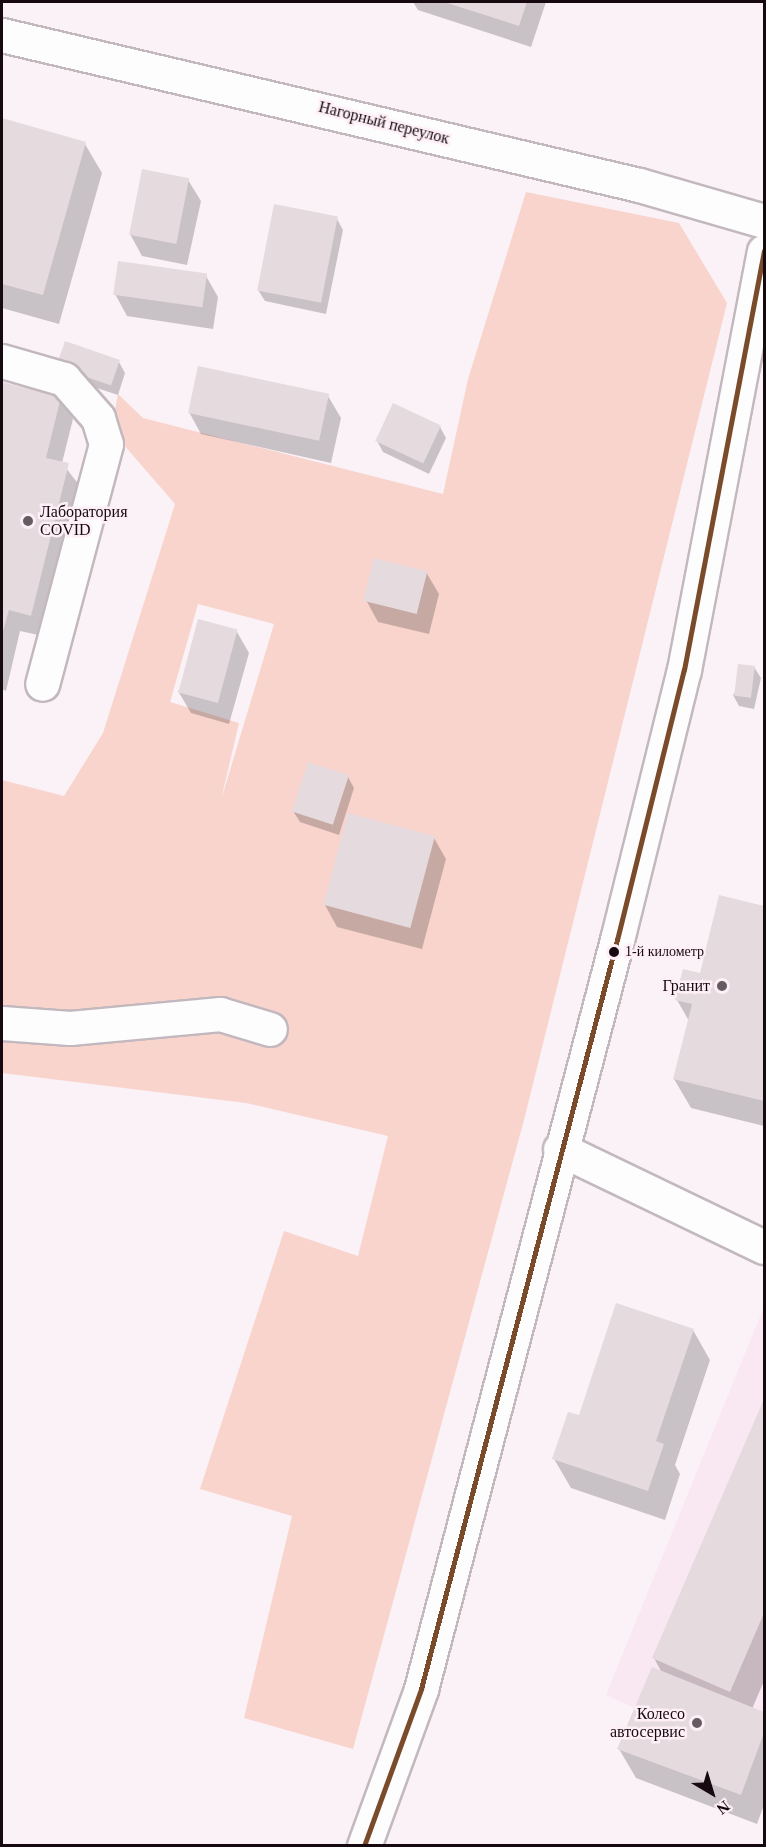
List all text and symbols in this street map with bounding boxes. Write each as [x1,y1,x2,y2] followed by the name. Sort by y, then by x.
[317,97,451,149] street label: Нагорный переулок
[40,502,127,540] place label: Лаборатория COVID
[21,514,35,528] marker: Лаборатория COVID
[625,944,704,960] place label: 1-й километр
[608,946,620,958] marker: 1-й километр
[663,976,710,996] place label: Гранит
[715,979,729,993] marker: Гранит
[610,1704,685,1742] place label: Колесо автосервис
[690,1716,704,1730] marker: Колесо автосервис
[682,1763,742,1823] north arrow
[714,1797,733,1818] text: N

